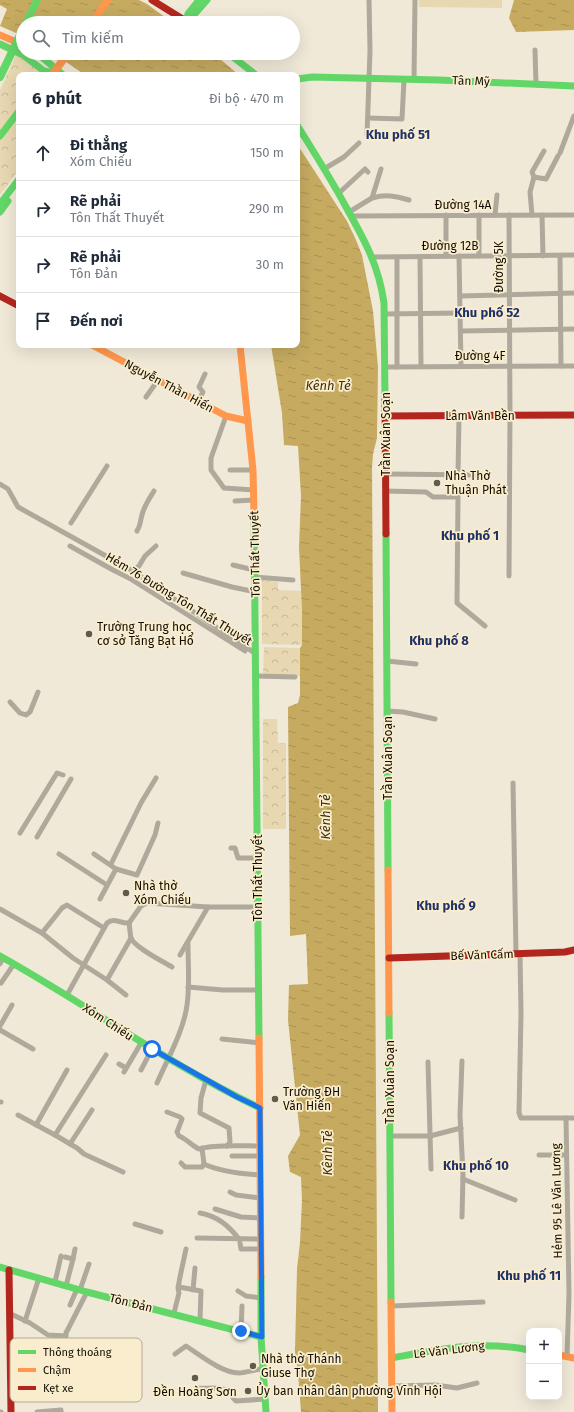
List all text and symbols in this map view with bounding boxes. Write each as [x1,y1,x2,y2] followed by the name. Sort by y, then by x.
[16,16,300,60] search box
[30,27,52,49] icon: search
[62,29,124,47] text: Tìm kiếm
[452,73,490,89] street label: Tân Mỹ
[32,88,82,109] text: 6 phút
[209,91,284,106] text: Đi bộ · 470 m
[366,126,430,142] district label: Khu phố 51
[70,136,127,154] text: Đi thẳng
[32,142,54,164] icon: ahead
[250,145,284,160] text: 150 m
[70,154,132,169] text: Xóm Chiếu
[70,192,121,210] text: Rẽ phải
[32,198,54,220] icon: right
[435,198,492,212] street label: Đường 14A
[249,201,284,216] text: 290 m
[70,210,164,225] text: Tôn Thất Thuyết
[422,239,478,253] street label: Đường 12B
[492,240,506,293] street label: Đường 5K
[70,248,121,266] text: Rẽ phải
[32,254,54,276] icon: right
[256,257,284,272] text: 30 m
[70,266,118,281] text: Tôn Đản
[454,304,520,320] district label: Khu phố 52
[32,310,54,332] icon: arrive
[70,312,123,330] text: Đến nơi
[455,349,505,363] street label: Đường 4F
[122,356,216,415] street label: Nguyễn Thần Hiến
[305,378,351,393] water label: Kênh Tẻ
[378,392,393,476] street label: Trần Xuân Soạn
[445,408,515,423] street label: Lâm Văn Bền
[445,469,507,497] place label: Nhà Thờ Thuận Phát
[432,478,442,488] marker: Nhà Thờ Thuận Phát
[246,510,263,598] street label: Tôn Thất Thuyết
[441,527,499,543] district label: Khu phố 1
[103,549,256,649] street label: Hẻm 76 Đường Tôn Thất Thuyết
[97,620,194,648] place label: Trường Trung học cơ sở Tăng Bạt Hổ
[84,629,94,639] marker: Trường Trung học cơ sở Tăng Bạt Hổ
[409,632,469,648] district label: Khu phố 8
[380,716,395,800] street label: Trần Xuân Soạn
[318,794,333,840] water label: Kênh Tẻ
[250,834,265,922] street label: Tôn Thất Thuyết
[134,879,191,907] place label: Nhà thờ Xóm Chiếu
[121,888,131,898] marker: Nhà thờ Xóm Chiếu
[416,897,476,913] district label: Khu phố 9
[450,946,514,963] street label: Bế Văn Cấm
[80,1000,136,1043] street label: Xóm Chiếu
[143,1040,161,1058] route start
[382,1040,397,1124] street label: Trần Xuân Soạn
[283,1085,340,1113] place label: Trường ĐH Văn Hiến
[270,1094,280,1104] marker: Trường ĐH Văn Hiến
[320,1130,335,1176] water label: Kênh Tẻ
[549,1143,565,1259] street label: Hẻm 95 Lê Văn Lương
[443,1157,509,1173] district label: Khu phố 10
[497,1267,561,1283] district label: Khu phố 11
[108,1291,154,1315] street label: Tôn Đản
[232,1322,250,1340] route end
[526,1328,562,1400] map controls
[526,1328,562,1364] button: +
[10,1338,142,1402] legend
[413,1339,486,1361] street label: Lê Văn Lương
[43,1346,112,1359] text: Thông thoáng
[261,1352,341,1380] place label: Nhà thờ Thánh Giuse Thợ
[248,1361,258,1371] marker: Nhà thờ Thánh Giuse Thợ
[43,1364,71,1377] text: Chậm
[526,1364,562,1400] button: −
[190,1373,200,1383] marker: Đền Hoàng Sơn
[43,1382,73,1395] text: Kẹt xe
[256,1382,442,1398] place label: Ủy ban nhân dân phường Vĩnh Hội
[153,1384,237,1399] place label: Đền Hoàng Sơn
[243,1386,253,1396] marker: Ủy ban nhân dân phường Vĩnh Hội

